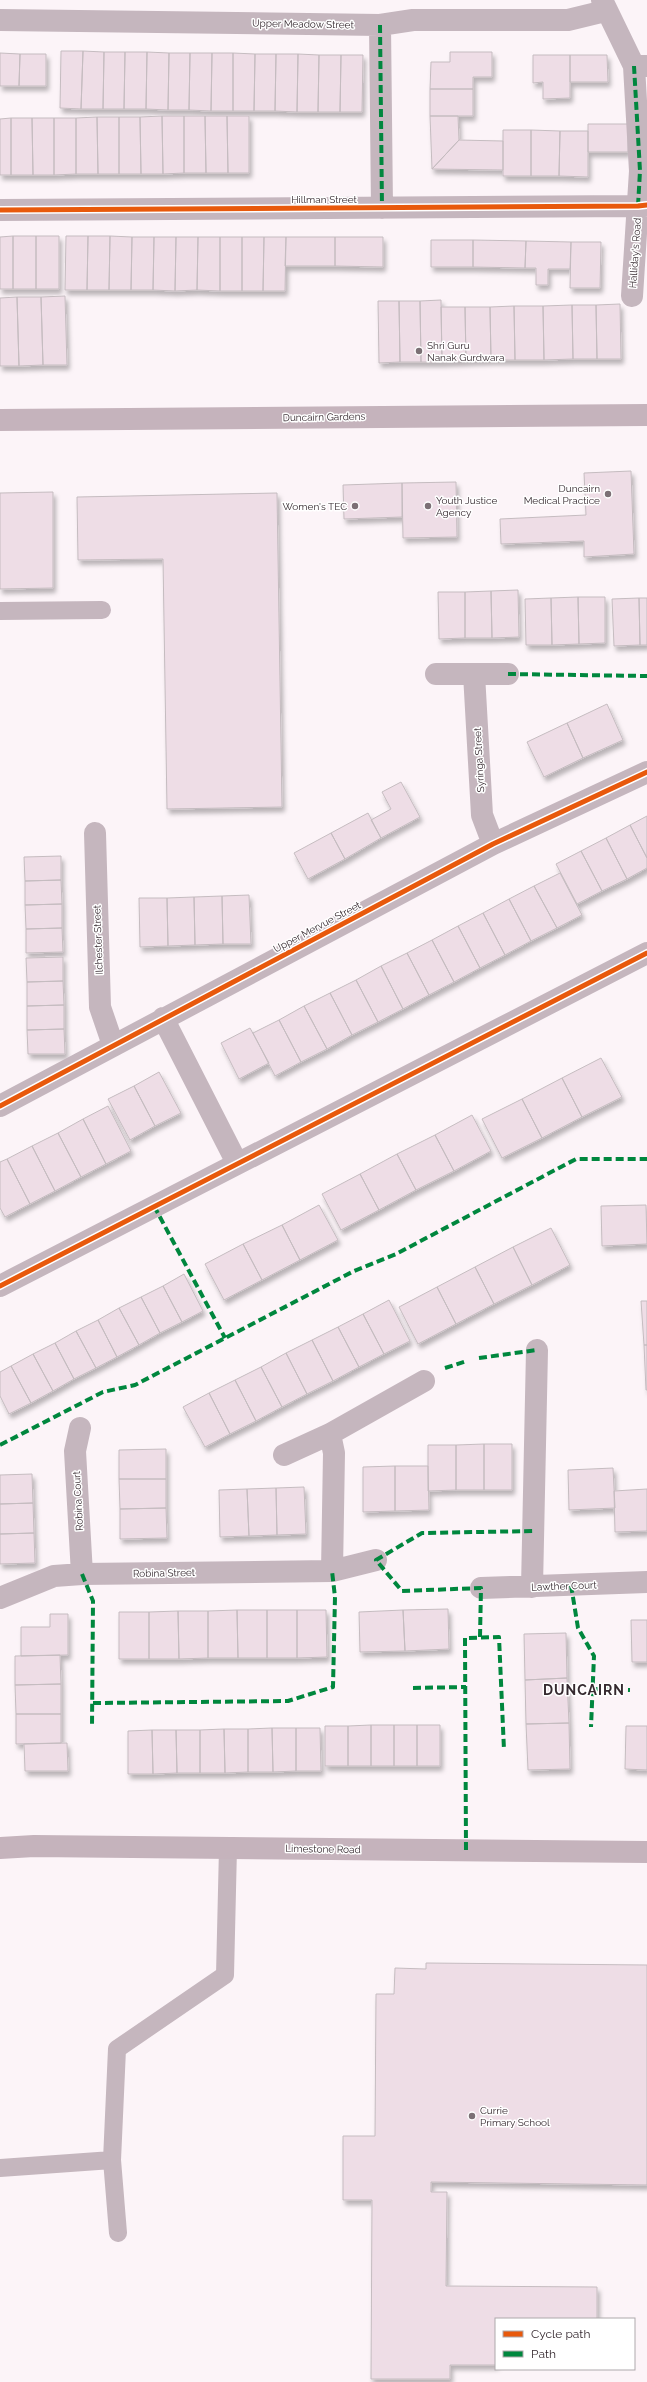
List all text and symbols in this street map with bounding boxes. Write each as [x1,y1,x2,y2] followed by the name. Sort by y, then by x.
[252,18,355,30] street label: Upper Meadow Street
[291,194,358,205] street label: Hillman Street
[627,217,643,289] street label: Halliday's Road
[427,340,504,363] place label: Shri Guru Nanak Gurdwara
[414,346,424,356] marker: Shri Guru Nanak Gurdwara
[283,411,366,423] street label: Duncairn Gardens
[524,483,600,506] place label: Duncairn Medical Practice
[603,489,613,499] marker: Duncairn Medical Practice
[436,495,497,518] place label: Youth Justice Agency
[283,501,347,512] place label: Women's TEC
[350,501,360,511] marker: Women's TEC
[423,501,433,511] marker: Youth Justice Agency
[472,727,486,793] street label: Syringa Street
[272,899,363,955] street label: Upper Mervue Street
[91,904,105,975] street label: Ilchester Street
[71,1470,85,1531] street label: Robina Court
[133,1567,196,1579] street label: Robina Street
[531,1579,598,1593] street label: Lawther Court
[543,1682,625,1698] district label: DUNCAIRN
[285,1843,361,1855] street label: Limestone Road
[480,2105,550,2128] place label: Currie Primary School
[467,2111,477,2121] marker: Currie Primary School
[495,2318,635,2370] legend
[531,2327,590,2341] text: Cycle path
[531,2347,556,2361] text: Path

